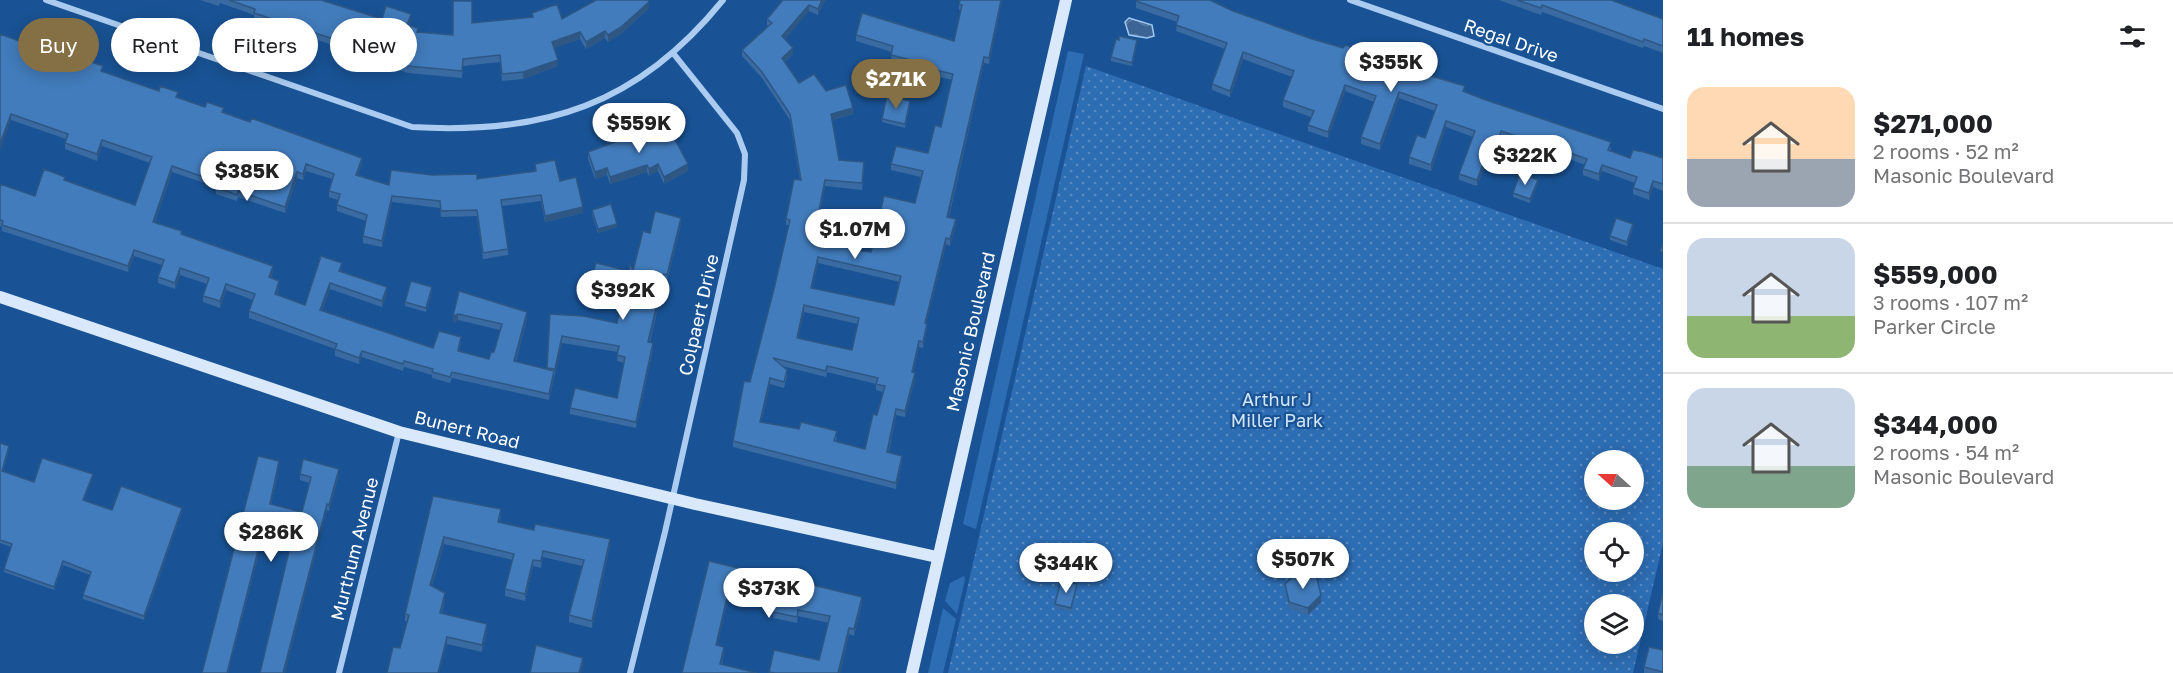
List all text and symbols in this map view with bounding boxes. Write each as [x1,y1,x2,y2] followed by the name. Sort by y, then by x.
[1461,14,1562,67] street label: Regal Drive
[18,18,99,72] chip: Buy
[111,18,200,72] chip: Rent
[212,18,318,72] chip: Filters
[330,18,417,72] chip: New
[2116,20,2149,53] icon: filters
[1687,21,1804,52] text: 11 homes
[1349,42,1433,93] pin: $355K
[1359,49,1423,73] text: $355K
[854,59,938,110] pin: $271K
[865,66,927,90] text: $271K
[597,103,681,154] pin: $559K
[1873,108,1993,139] text: $271,000
[607,110,672,134] text: $559K
[1735,111,1807,183] icon: home
[1483,135,1567,186] pin: $322K
[1873,139,2019,163] text: 2 rooms · 52 m²
[1493,142,1557,166] text: $322K
[205,151,289,202] pin: $385K
[214,158,280,182] text: $385K
[1873,163,2054,187] text: Masonic Boulevard
[806,209,904,260] pin: $1.07M
[819,216,891,240] text: $1.07M
[941,250,999,414] street label: Masonic Boulevard
[673,252,723,378] street label: Colpaert Drive
[1873,259,1998,290] text: $559,000
[1735,262,1807,334] icon: home
[581,270,665,321] pin: $392K
[591,277,656,301] text: $392K
[1873,290,2028,314] text: 3 rooms · 107 m²
[1873,314,1996,338] text: Parker Circle
[1231,388,1323,431] park label: Arthur J Miller Park
[412,405,522,453] street label: Bunert Road
[1873,409,1998,440] text: $344,000
[1735,412,1807,484] icon: home
[1873,440,2019,464] text: 2 rooms · 54 m²
[1584,450,1644,510] north arrow
[1584,450,1644,654] map controls
[1873,464,2054,488] text: Masonic Boulevard
[326,475,382,623] street label: Murthum Avenue
[229,512,313,563] pin: $286K
[238,519,304,543] text: $286K
[1584,522,1644,582] button: locate
[1261,539,1345,590] pin: $507K
[1024,543,1108,594] pin: $344K
[1271,546,1335,570] text: $507K
[1033,550,1099,574] text: $344K
[727,568,811,619] pin: $373K
[737,575,801,599] text: $373K
[1584,594,1644,654] button: layers

